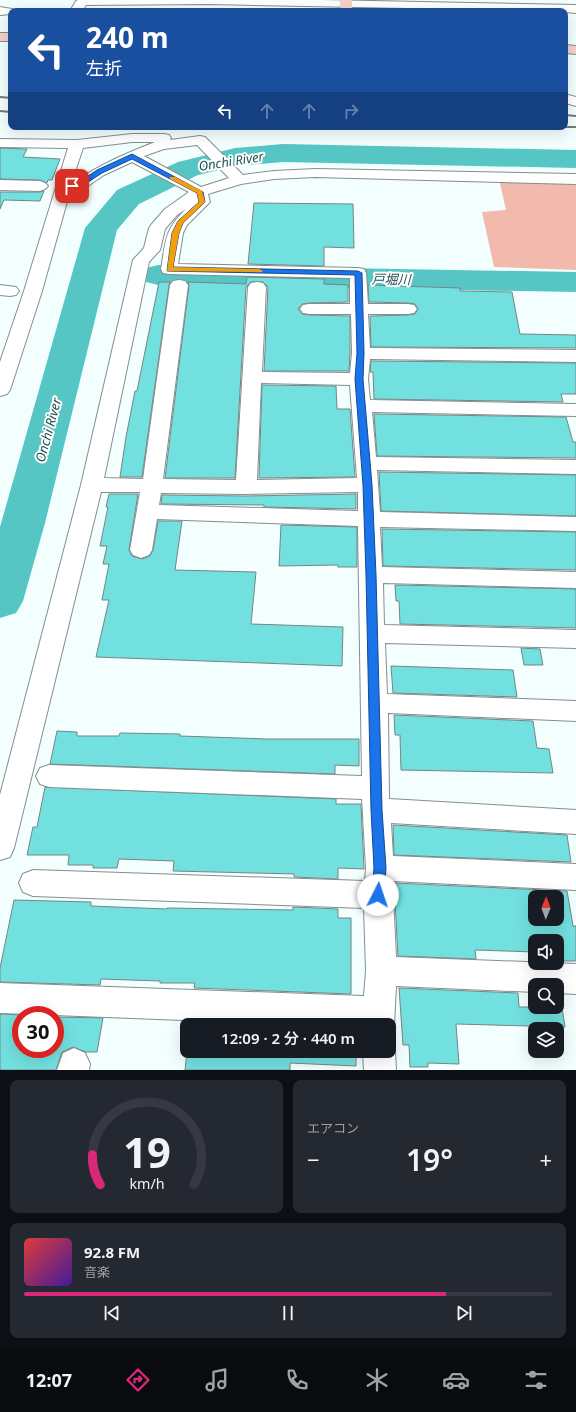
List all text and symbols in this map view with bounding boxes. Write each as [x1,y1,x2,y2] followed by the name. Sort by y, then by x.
[86,18,169,56] text: 240 m
[20,24,72,76] icon: left
[86,56,122,80] text: 左折
[214,100,236,122] icon: left
[256,100,278,122] icon: ahead
[298,100,320,122] icon: ahead
[340,100,362,122] icon: right
[197,147,266,175] water label: Onchi River
[55,169,89,203] pin
[61,175,83,197] icon: arrive
[371,270,413,288] water label: 戸堀川
[31,395,65,464] water label: Onchi River
[357,874,399,916] position arrow
[528,890,564,926] north arrow
[528,890,564,1058] map controls
[528,934,564,970] button: sound
[528,978,564,1014] button: search
[12,1006,64,1058] speed limit sign: 30
[528,1022,564,1058] button: layers
[221,1028,355,1048] text: 12:09 · 2 分 · 440 m
[307,1119,359,1137] text: エアコン
[123,1123,170,1179] text: 19
[406,1139,453,1180] text: 19°
[307,1144,320,1174] text: −
[539,1144,552,1174] text: +
[129,1173,164,1192] text: km/h
[84,1242,140,1262] text: 92.8 FM
[84,1263,110,1281] text: 音楽
[101,1302,123,1324] icon: previous
[277,1302,299,1324] icon: pause
[453,1302,475,1324] icon: next
[124,1366,152,1394] icon: directions
[203,1366,231,1394] icon: music
[283,1366,311,1394] icon: phone
[363,1366,391,1394] icon: climate
[442,1366,470,1394] icon: car
[522,1366,550,1394] icon: filters
[26,1368,72,1392] text: 12:07

